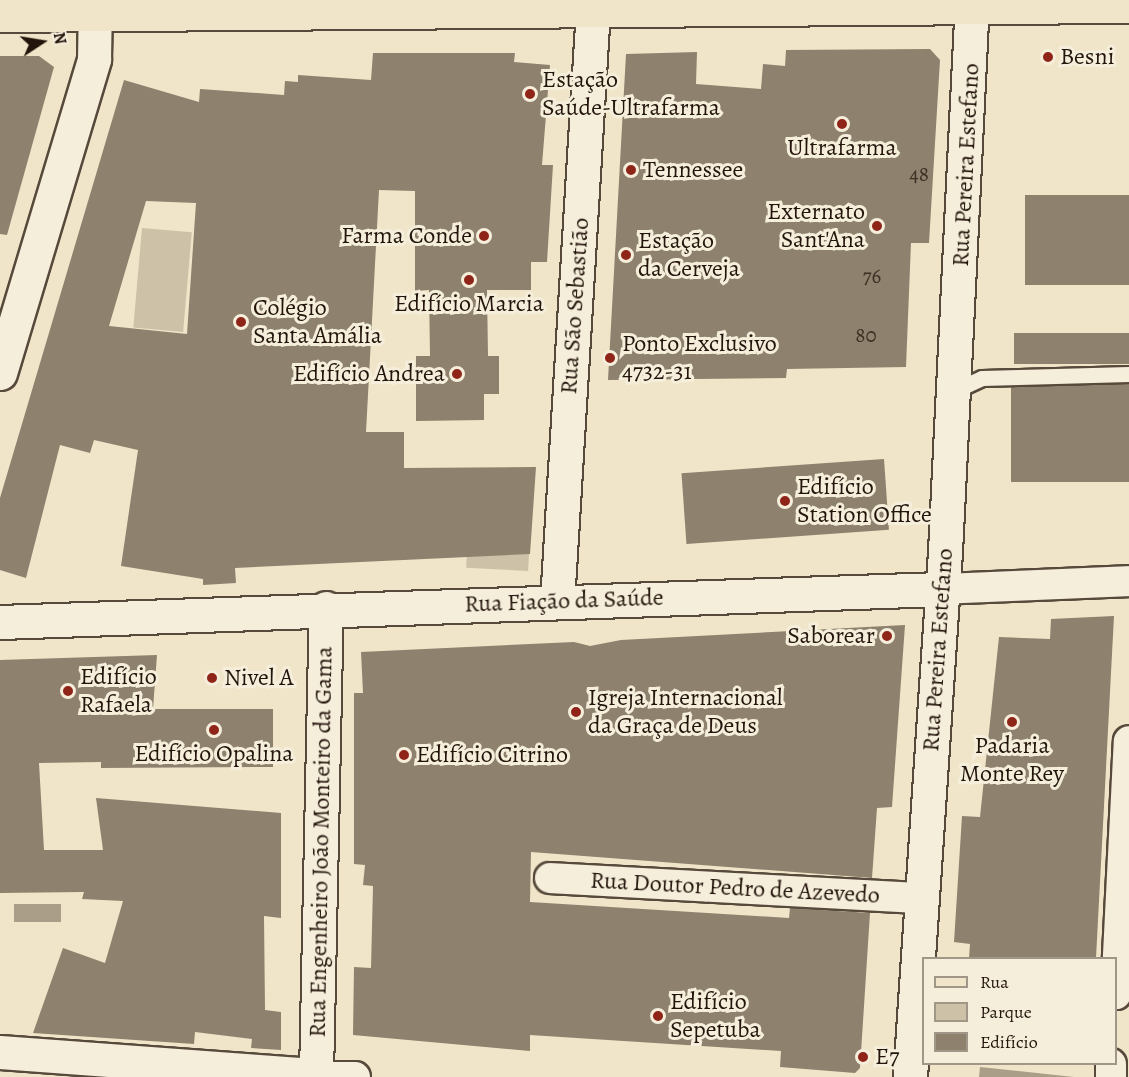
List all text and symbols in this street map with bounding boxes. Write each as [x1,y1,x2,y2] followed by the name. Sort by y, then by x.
[12,12,72,72] north arrow
[48,30,72,46] text: N
[1060,43,1114,71] place label: Besni
[1041,50,1055,64] marker: Besni
[946,63,986,267] street label: Rua Pereira Estefano
[542,66,720,122] place label: Estação Saúde-Ultrafarma
[523,87,537,101] marker: Estação Saúde-Ultrafarma
[835,117,849,131] marker: Ultrafarma
[787,134,897,162] place label: Ultrafarma
[643,156,743,184] place label: Tennessee
[909,161,929,187] house number: 48
[624,163,638,177] marker: Tennessee
[767,198,865,254] place label: Externato Sant'Ana
[554,217,596,395] street label: Rua São Sebastião
[870,219,884,233] marker: Externato Sant'Ana
[341,222,472,250] place label: Farma Conde
[638,227,740,283] place label: Estação da Cerveja
[477,229,491,243] marker: Farma Conde
[619,248,633,262] marker: Estação da Cerveja
[863,263,881,289] house number: 76
[462,273,476,287] marker: Edifício Marcia
[394,290,544,318] place label: Edifício Marcia
[253,294,382,350] place label: Colégio Santa Amália
[234,315,248,329] marker: Colégio Santa Amália
[855,322,877,348] house number: 80
[622,330,777,386] place label: Ponto Exclusivo 4732-31
[603,351,617,365] marker: Ponto Exclusivo 4732-31
[293,360,445,388] place label: Edifício Andrea
[450,367,464,381] marker: Edifício Andrea
[797,473,932,529] place label: Edifício Station Office
[778,494,792,508] marker: Edifício Station Office
[917,547,959,753] street label: Rua Pereira Estefano
[464,583,664,619] street label: Rua Fiação da Saúde
[787,622,875,650] place label: Saborear
[880,629,894,643] marker: Saborear
[303,646,339,1038] street label: Rua Engenheiro João Monteiro da Gama
[80,663,157,719] place label: Edifício Rafaela
[224,664,293,692] place label: Nivel A
[205,671,219,685] marker: Nivel A
[61,684,75,698] marker: Edifício Rafaela
[588,684,783,740] place label: Igreja Internacional da Graça de Deus
[569,705,583,719] marker: Igreja Internacional da Graça de Deus
[1005,715,1019,729] marker: Padaria Monte Rey
[207,723,221,737] marker: Edifício Opalina
[960,732,1064,788] place label: Padaria Monte Rey
[135,740,293,768] place label: Edifício Opalina
[416,741,568,769] place label: Edifício Citrino
[397,748,411,762] marker: Edifício Citrino
[589,866,881,910] street label: Rua Doutor Pedro de Azevedo
[922,957,1117,1065] legend
[980,970,1009,994] text: Rua
[670,988,761,1044] place label: Edifício Sepetuba
[980,1000,1032,1024] text: Parque
[651,1009,665,1023] marker: Edifício Sepetuba
[980,1030,1038,1054] text: Edifício
[875,1043,899,1071] place label: E7
[856,1050,870,1064] marker: E7

